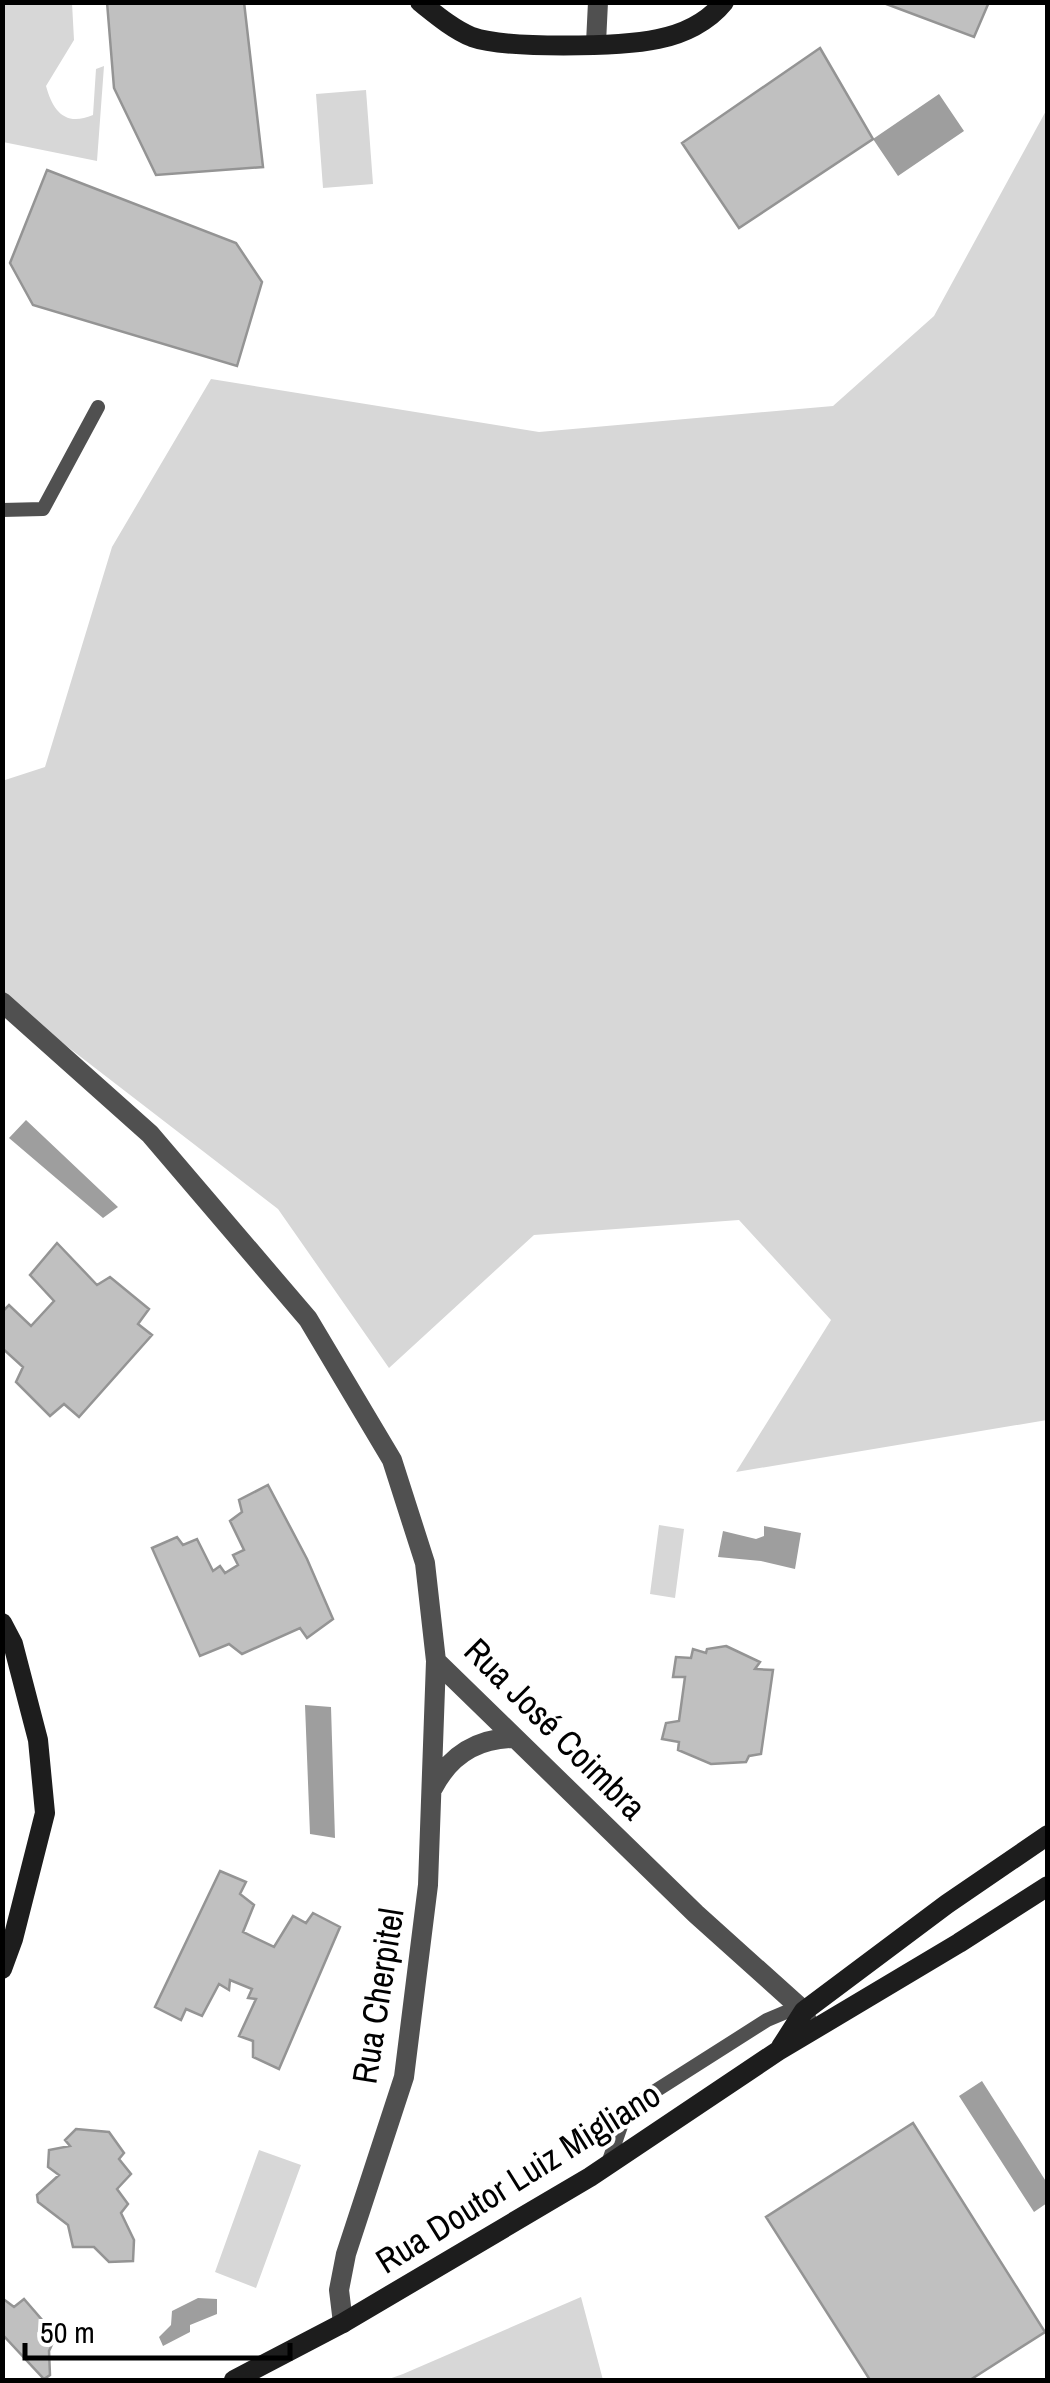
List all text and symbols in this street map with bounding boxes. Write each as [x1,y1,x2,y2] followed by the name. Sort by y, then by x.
[454,1627,657,1830] street label: Rua José Coimbra
[340,1905,415,2087] street label: Rua Cherpitel
[367,2071,669,2284] street label: Rua Doutor Luiz Migliano
[25,2298,290,2360] scale bar
[40,2312,95,2352] text: 50 m

